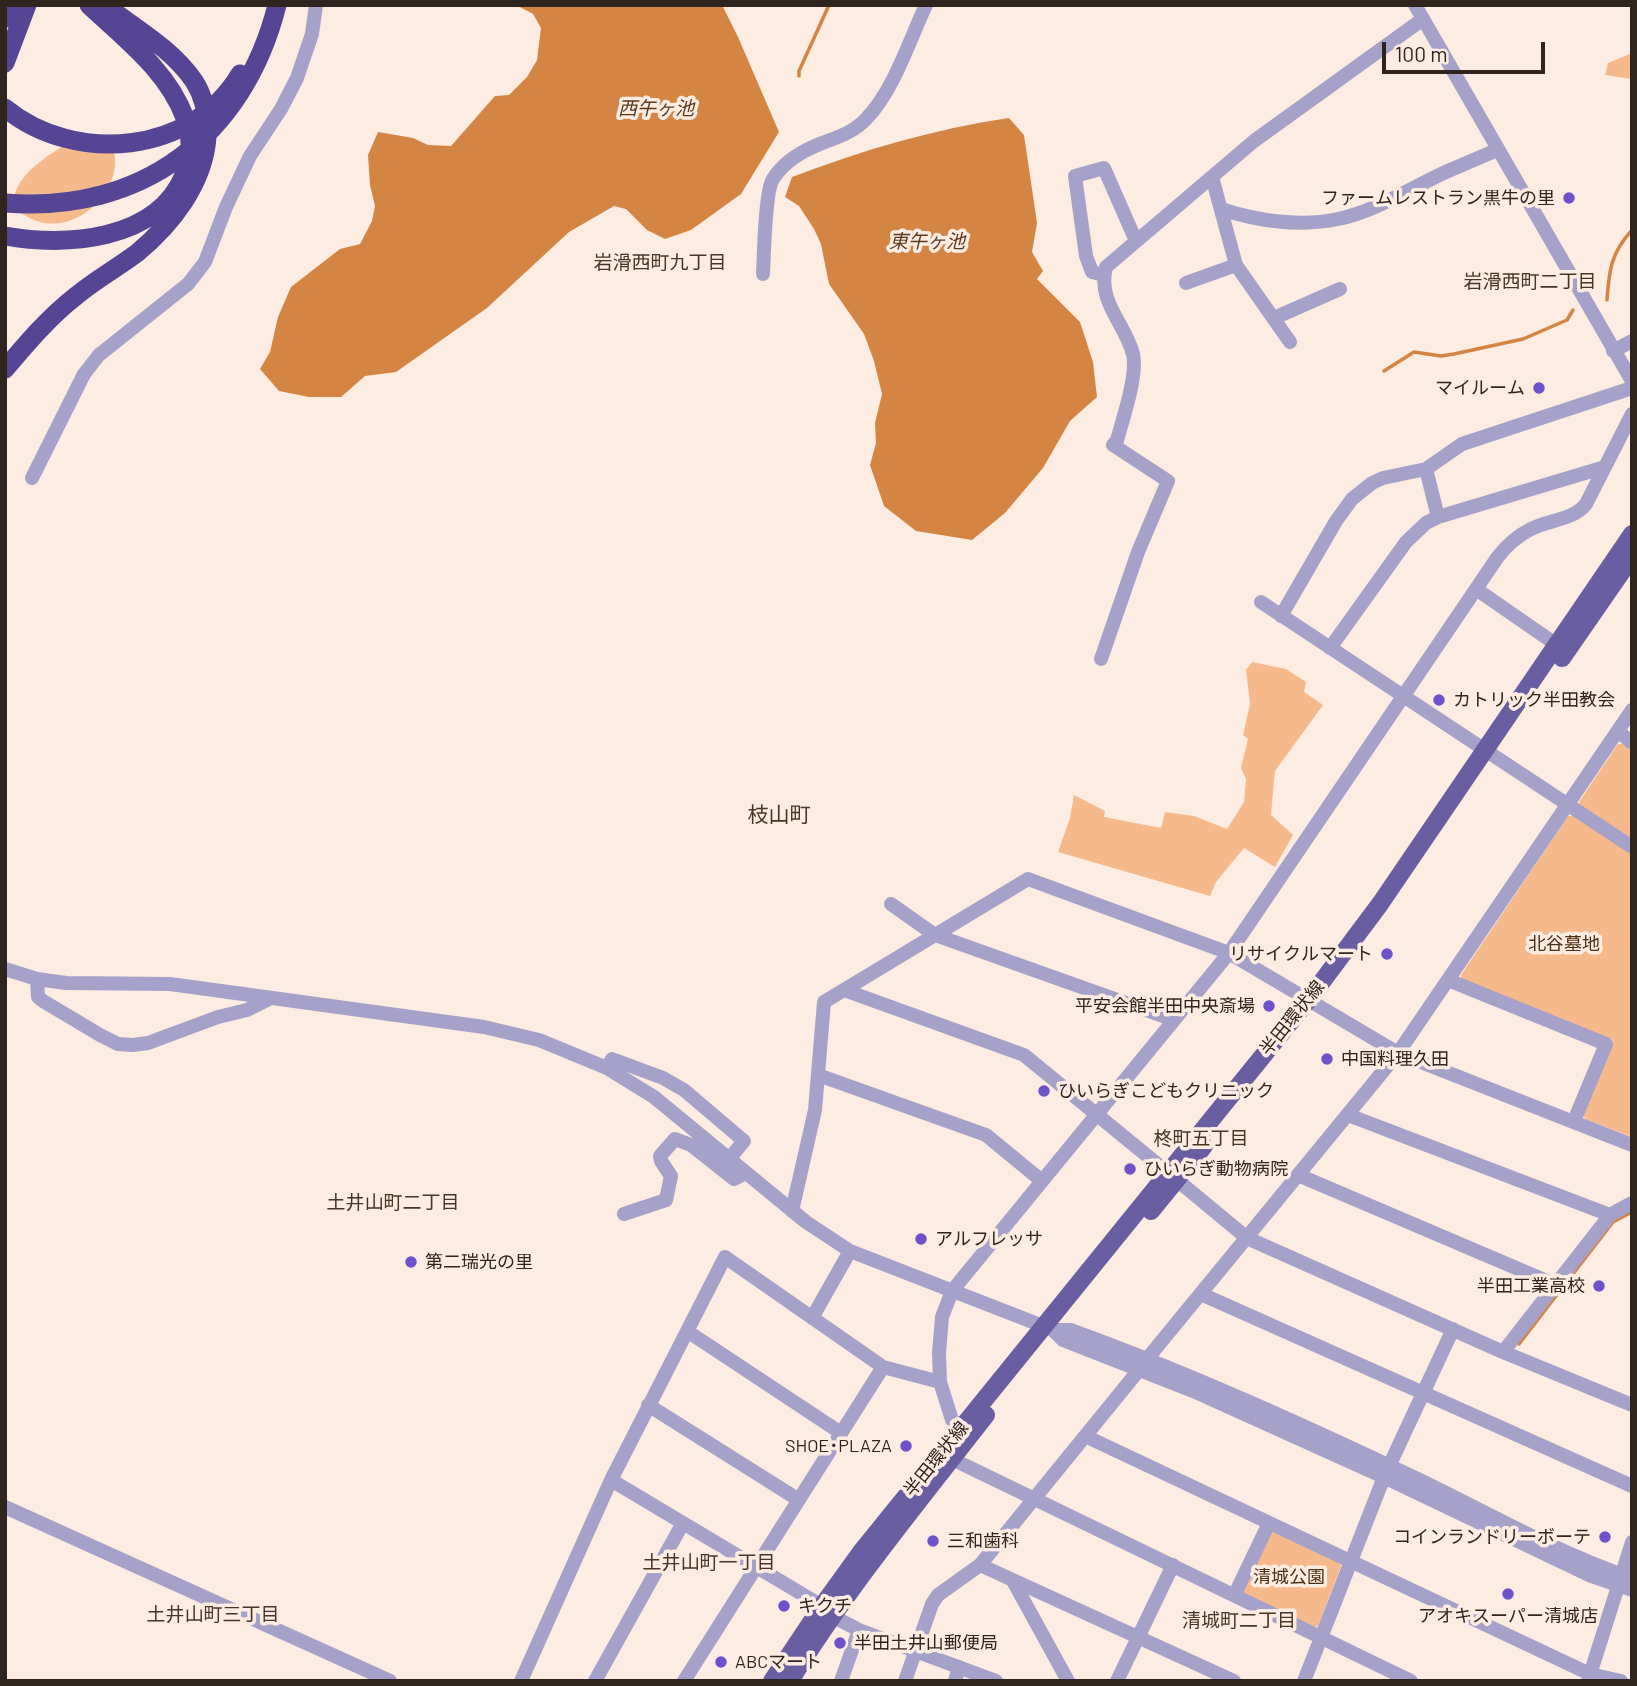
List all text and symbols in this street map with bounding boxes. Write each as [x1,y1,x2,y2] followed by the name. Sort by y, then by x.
[1385,28,1548,72] scale bar
[1395,41,1448,66] text: 100 m
[618,98,694,120] water label: 西午ヶ池
[1321,187,1555,209] place label: ファームレストラン黒牛の里
[1561,190,1577,206] marker: ファームレストラン黒牛の里
[889,231,965,253] water label: 東午ヶ池
[594,252,726,274] district label: 岩滑西町九丁目
[1464,271,1596,293] district label: 岩滑西町二丁目
[1435,377,1525,399] place label: マイルーム
[1531,380,1547,396] marker: マイルーム
[1453,689,1615,711] place label: カトリック半田教会
[1431,692,1447,708] marker: カトリック半田教会
[748,802,810,828] district label: 枝山町
[1528,933,1600,955] park label: 北谷墓地
[1229,943,1373,965] place label: リサイクルマート
[1379,946,1395,962] marker: リサイクルマート
[1255,976,1329,1060] street label: 半田環状線
[1075,995,1255,1017] place label: 平安会館半田中央斎場
[1261,998,1277,1014] marker: 平安会館半田中央斎場
[1341,1048,1449,1070] place label: 中国料理久田
[1319,1051,1335,1067] marker: 中国料理久田
[1058,1080,1274,1102] place label: ひいらぎこどもクリニック
[1036,1083,1052,1099] marker: ひいらぎこどもクリニック
[1154,1128,1248,1150] district label: 柊町五丁目
[1144,1158,1288,1180] place label: ひいらぎ動物病院
[1122,1161,1138,1177] marker: ひいらぎ動物病院
[327,1192,459,1214] district label: 土井山町二丁目
[935,1228,1043,1250] place label: アルフレッサ
[913,1231,929,1247] marker: アルフレッサ
[425,1251,533,1273] place label: 第二瑞光の里
[403,1254,419,1270] marker: 第二瑞光の里
[1477,1275,1585,1297] place label: 半田工業高校
[1591,1278,1607,1294] marker: 半田工業高校
[899,1417,973,1501] street label: 半田環状線
[785,1435,892,1457] place label: SHOE･PLAZA
[898,1438,914,1454] marker: SHOE･PLAZA
[1393,1526,1591,1548] place label: コインランドリーボーテ
[1597,1529,1613,1545] marker: コインランドリーボーテ
[947,1530,1019,1552] place label: 三和歯科
[925,1533,941,1549] marker: 三和歯科
[643,1552,775,1574] district label: 土井山町一丁目
[1253,1566,1325,1588] park label: 清城公園
[1500,1586,1516,1602] marker: アオキスーパー清城店
[798,1595,852,1617] place label: キクチ
[776,1598,792,1614] marker: キクチ
[147,1604,279,1626] district label: 土井山町三丁目
[1418,1605,1598,1627] place label: アオキスーパー清城店
[1182,1610,1296,1632] district label: 清城町二丁目
[854,1632,998,1654] place label: 半田土井山郵便局
[832,1635,848,1651] marker: 半田土井山郵便局
[735,1651,822,1673] place label: ABCマート
[713,1654,729,1670] marker: ABCマート

